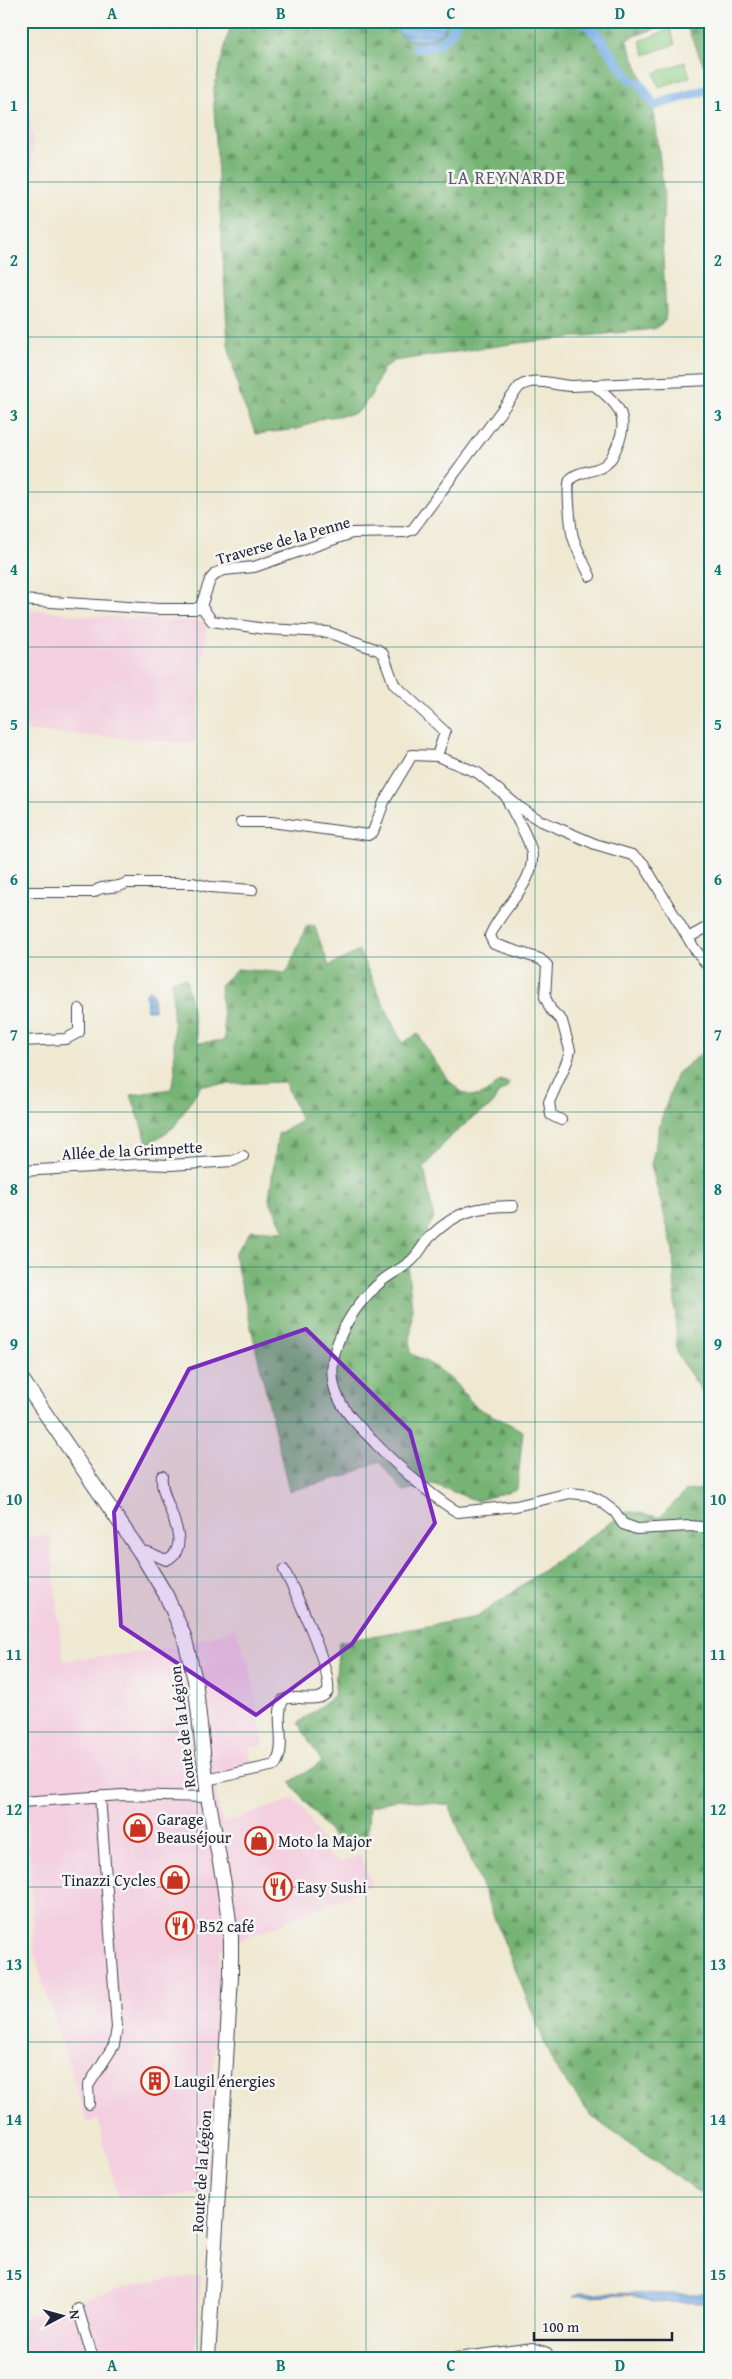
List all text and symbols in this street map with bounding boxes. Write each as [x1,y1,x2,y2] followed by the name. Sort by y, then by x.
[107,1,118,25] text: A
[276,1,286,25] text: B
[446,1,456,25] text: C
[615,1,625,25] text: D
[10,93,18,117] text: 1
[714,93,722,117] text: 1
[448,164,566,191] district label: LA REYNARDE
[10,248,18,272] text: 2
[714,248,722,272] text: 2
[10,403,18,427] text: 3
[714,403,722,427] text: 3
[213,509,353,571] street label: Traverse de la Penne
[10,557,18,581] text: 4
[714,557,722,581] text: 4
[10,712,18,736] text: 5
[714,712,722,736] text: 5
[10,867,18,891] text: 6
[714,867,722,891] text: 6
[10,1022,18,1046] text: 7
[714,1022,722,1046] text: 7
[61,1134,203,1166] street label: Allée de la Grimpette
[10,1177,18,1201] text: 8
[714,1177,722,1201] text: 8
[10,1332,18,1356] text: 9
[714,1332,722,1356] text: 9
[6,1487,22,1511] text: 10
[710,1487,726,1511] text: 10
[6,1642,22,1666] text: 11
[710,1642,726,1666] text: 11
[163,1665,201,1789] street label: Route de la Légion
[6,1797,22,1821] text: 12
[710,1797,726,1821] text: 12
[157,1807,232,1849] place label: Garage Beauséjour
[123,1813,153,1843] shop icon: Garage Beauséjour
[244,1826,274,1856] shop icon: Moto la Major
[278,1829,372,1853] place label: Moto la Major
[160,1865,190,1895] shop icon: Tinazzi Cycles
[62,1868,156,1892] place label: Tinazzi Cycles
[263,1872,293,1902] restaurant icon: Easy Sushi
[297,1875,367,1899] place label: Easy Sushi
[165,1911,195,1941] restaurant icon: B52 café
[199,1914,254,1938] place label: B52 café
[6,1952,22,1976] text: 13
[710,1952,726,1976] text: 13
[140,2066,170,2096] building icon: Laugil énergies
[174,2069,275,2093] place label: Laugil énergies
[6,2107,22,2131] text: 14
[710,2107,726,2131] text: 14
[185,2109,217,2233] street label: Route de la Légion
[6,2262,22,2286] text: 15
[710,2262,726,2286] text: 15
[38,2292,88,2342] north arrow
[64,2309,85,2321] text: N
[534,2309,672,2341] scale bar
[542,2316,580,2337] text: 100 m
[107,2353,118,2377] text: A
[276,2353,286,2377] text: B
[446,2353,456,2377] text: C
[615,2353,625,2377] text: D

